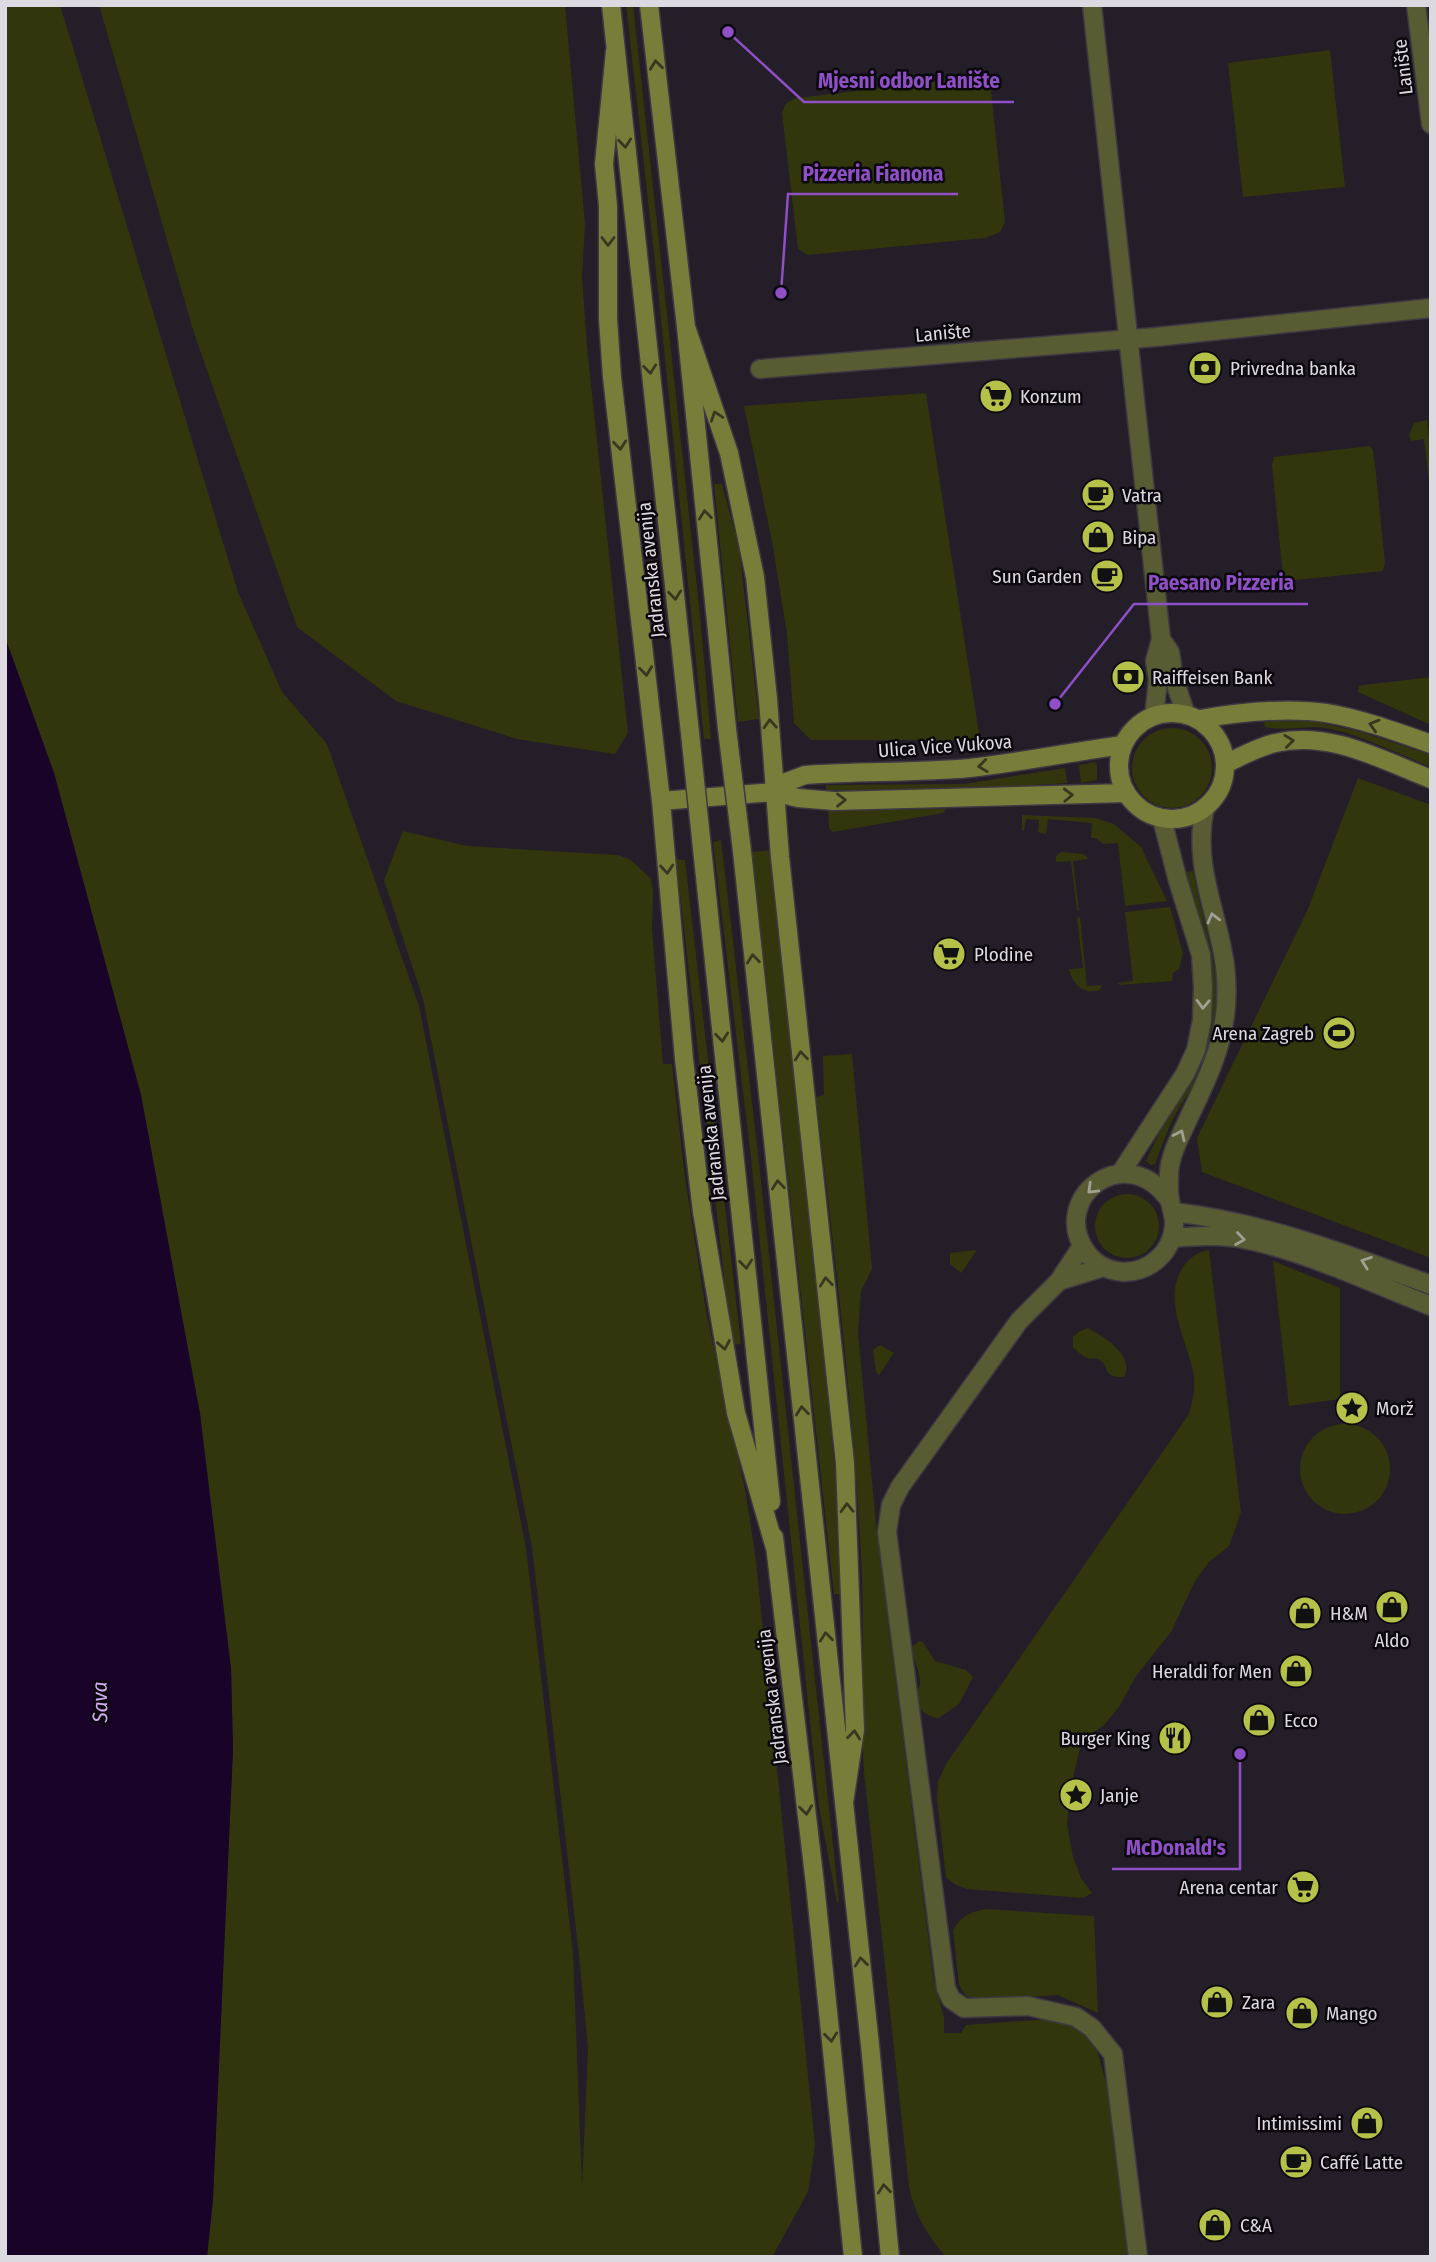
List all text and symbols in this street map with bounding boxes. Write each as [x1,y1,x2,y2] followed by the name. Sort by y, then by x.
[1388,38,1418,96] street label: Lanište
[648,59,663,70] one-way arrow
[804,60,1014,102] callout: Mjesni odbor Lanište
[818,68,1000,94] text: Mjesni odbor Lanište
[618,137,633,149] one-way arrow
[788,152,958,194] callout: Pizzeria Fianona
[802,161,944,187] text: Pizzeria Fianona
[600,236,616,246] one-way arrow
[914,319,972,347] street label: Lanište
[1186,349,1224,387] bank icon: Privredna banka
[1230,357,1356,380] place label: Privredna banka
[642,364,657,375] one-way arrow
[977,377,1015,415] supermarket icon: Konzum
[1020,385,1082,408] place label: Konzum
[710,411,724,423] one-way arrow
[612,439,627,451] one-way arrow
[1079,476,1117,514] cafe icon: Vatra
[1122,484,1162,507] place label: Vatra
[632,501,670,639] street label: Jadranska avenija
[698,509,713,520] one-way arrow
[1079,518,1117,556] shop icon: Bipa
[1122,526,1156,549] place label: Bipa
[1088,557,1126,595] cafe icon: Sun Garden
[1134,562,1308,604] callout: Paesano Pizzeria
[992,565,1082,588] place label: Sun Garden
[1148,570,1294,596] text: Paesano Pizzeria
[667,590,682,601] one-way arrow
[1109,658,1147,696] bank icon: Raiffeisen Bank
[638,665,653,677] one-way arrow
[1152,666,1273,689] place label: Raiffeisen Bank
[762,718,777,729] one-way arrow
[1369,719,1381,734] one-way arrow
[877,730,1013,762] street label: Ulica Vice Vukova
[1283,734,1295,749] one-way arrow
[977,759,989,774] one-way arrow
[1063,787,1074,802] one-way arrow
[836,793,847,808] one-way arrow
[659,863,674,874] one-way arrow
[1207,912,1222,924] one-way arrow
[930,935,968,973] supermarket icon: Plodine
[974,943,1033,966] place label: Plodine
[746,953,761,965] one-way arrow
[1195,999,1211,1010] one-way arrow
[1320,1014,1358,1052] sports icon: Arena Zagreb
[1212,1022,1314,1045] place label: Arena Zagreb
[714,1032,729,1043] one-way arrow
[794,1050,809,1061] one-way arrow
[692,1064,730,1202] street label: Jadranska avenija
[1172,1130,1186,1142] one-way arrow
[770,1179,785,1191] one-way arrow
[1088,1180,1101,1193] one-way arrow
[1234,1231,1246,1246] one-way arrow
[1361,1256,1373,1270] one-way arrow
[738,1258,753,1269] one-way arrow
[818,1276,833,1287] one-way arrow
[716,1339,731,1350] one-way arrow
[1333,1389,1371,1427] place icon: Morž
[1376,1397,1414,1420] place label: Morž
[794,1405,809,1417] one-way arrow
[840,1502,855,1513] one-way arrow
[1373,1588,1411,1626] shop icon: Aldo
[1286,1594,1324,1632] shop icon: H&M
[1330,1602,1368,1625] place label: H&M
[752,1628,792,1766] street label: Jadranska avenija
[1374,1629,1410,1652] place label: Aldo
[819,1632,834,1643] one-way arrow
[1277,1652,1315,1690] shop icon: Heraldi for Men
[1152,1660,1272,1683] place label: Heraldi for Men
[87,1681,113,1724] water label: Sava
[1240,1701,1278,1739] shop icon: Ecco
[1284,1709,1318,1732] place label: Ecco
[1156,1719,1194,1757] restaurant icon: Burger King
[1060,1727,1150,1750] place label: Burger King
[846,1729,861,1741] one-way arrow
[1057,1776,1095,1814] place icon: Janje
[1100,1784,1139,1807] place label: Janje
[799,1805,814,1816] one-way arrow
[1112,1827,1240,1869] callout: McDonald's
[1126,1835,1226,1861] text: McDonald's
[1284,1868,1322,1906] supermarket icon: Arena centar
[1180,1876,1278,1899] place label: Arena centar
[854,1957,869,1968] one-way arrow
[1198,1983,1236,2021] shop icon: Zara
[1242,1991,1275,2014] place label: Zara
[1283,1994,1321,2032] shop icon: Mango
[1326,2002,1377,2025] place label: Mango
[823,2031,838,2042] one-way arrow
[1348,2104,1386,2142] shop icon: Intimissimi
[1256,2112,1342,2135] place label: Intimissimi
[1277,2143,1315,2181] cafe icon: Caffé Latte
[1320,2151,1403,2174] place label: Caffé Latte
[877,2183,892,2194] one-way arrow
[1196,2206,1234,2244] shop icon: C&A
[1240,2214,1272,2237] place label: C&A

